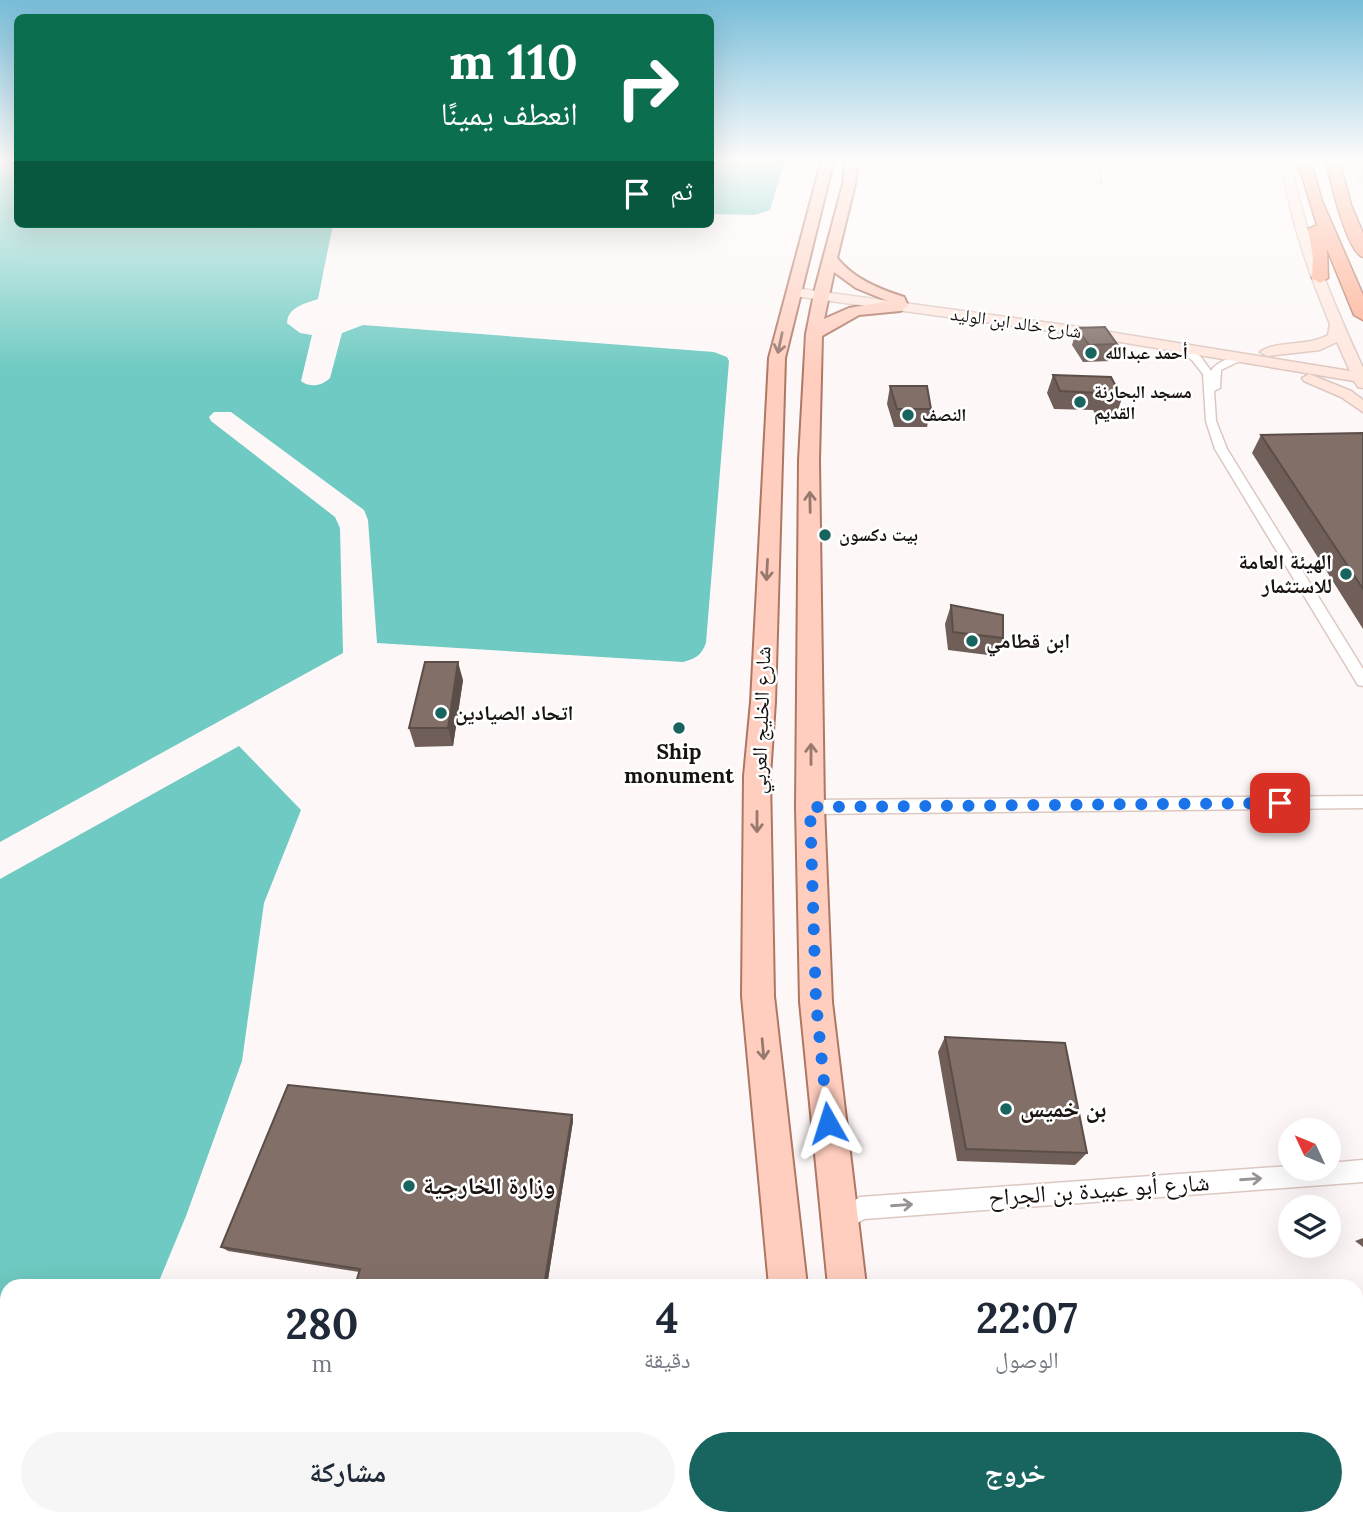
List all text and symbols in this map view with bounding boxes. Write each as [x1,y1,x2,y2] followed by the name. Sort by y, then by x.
[449,30,578,92] text: 110 m
[602,42,693,133] icon: right
[440,93,578,134] text: انعطف يمينًا
[670,174,693,207] text: ثم
[618,175,656,213] icon: arrive
[949,302,1083,343] street label: شارع خالد ابن الوليد
[773,331,786,354] one-way arrow
[1105,341,1188,364] place label: أحمد عبدالله
[1083,345,1099,361] marker: أحمد عبدالله
[1094,380,1192,425] place label: مسجد البحارنة القديم
[1072,394,1088,410] marker: مسجد البحارنة القديم
[922,403,966,426] place label: النصف
[900,407,916,423] marker: النصف
[803,491,817,514] one-way arrow
[839,523,918,546] place label: بيت دكسون
[817,527,833,543] marker: بيت دكسون
[1238,548,1332,599] place label: الهيئة العامة للاستثمار
[761,558,774,581] one-way arrow
[1338,566,1354,582] marker: الهيئة العامة للاستثمار
[986,627,1070,657] place label: ابن قطامي
[964,633,980,649] marker: ابن قطامي
[744,646,780,794] street label: شارع الخليج العربي
[455,699,573,726] place label: اتحاد الصيادين
[433,705,449,721] marker: اتحاد الصيادين
[671,720,687,736] marker: Ship monument
[624,738,734,789] place label: Ship monument
[804,743,818,766] one-way arrow
[1250,773,1310,833] pin
[1261,784,1299,822] icon: arrive
[750,810,764,833] one-way arrow
[757,1037,770,1060] one-way arrow
[791,1086,865,1160] position arrow
[1020,1093,1106,1124] place label: بن خميس
[998,1101,1014,1117] marker: بن خميس
[1278,1118,1340,1181] north arrow
[1278,1118,1341,1258] map controls
[987,1166,1211,1213] street label: شارع أبو عبيدة بن الجراح
[423,1170,556,1201] place label: وزارة الخارجية
[1239,1172,1262,1185] one-way arrow
[401,1178,417,1194] marker: وزارة الخارجية
[1278,1195,1341,1258] button: layers
[890,1198,913,1211] one-way arrow
[656,1291,679,1345] text: 4
[976,1291,1078,1345] text: 22:07
[285,1297,359,1351] text: 280
[644,1345,691,1374] text: دقيقة
[995,1345,1059,1374] text: الوصول
[312,1349,332,1378] text: m
[21,1432,675,1512] button: مشاركة
[689,1432,1342,1512] button: خروج

